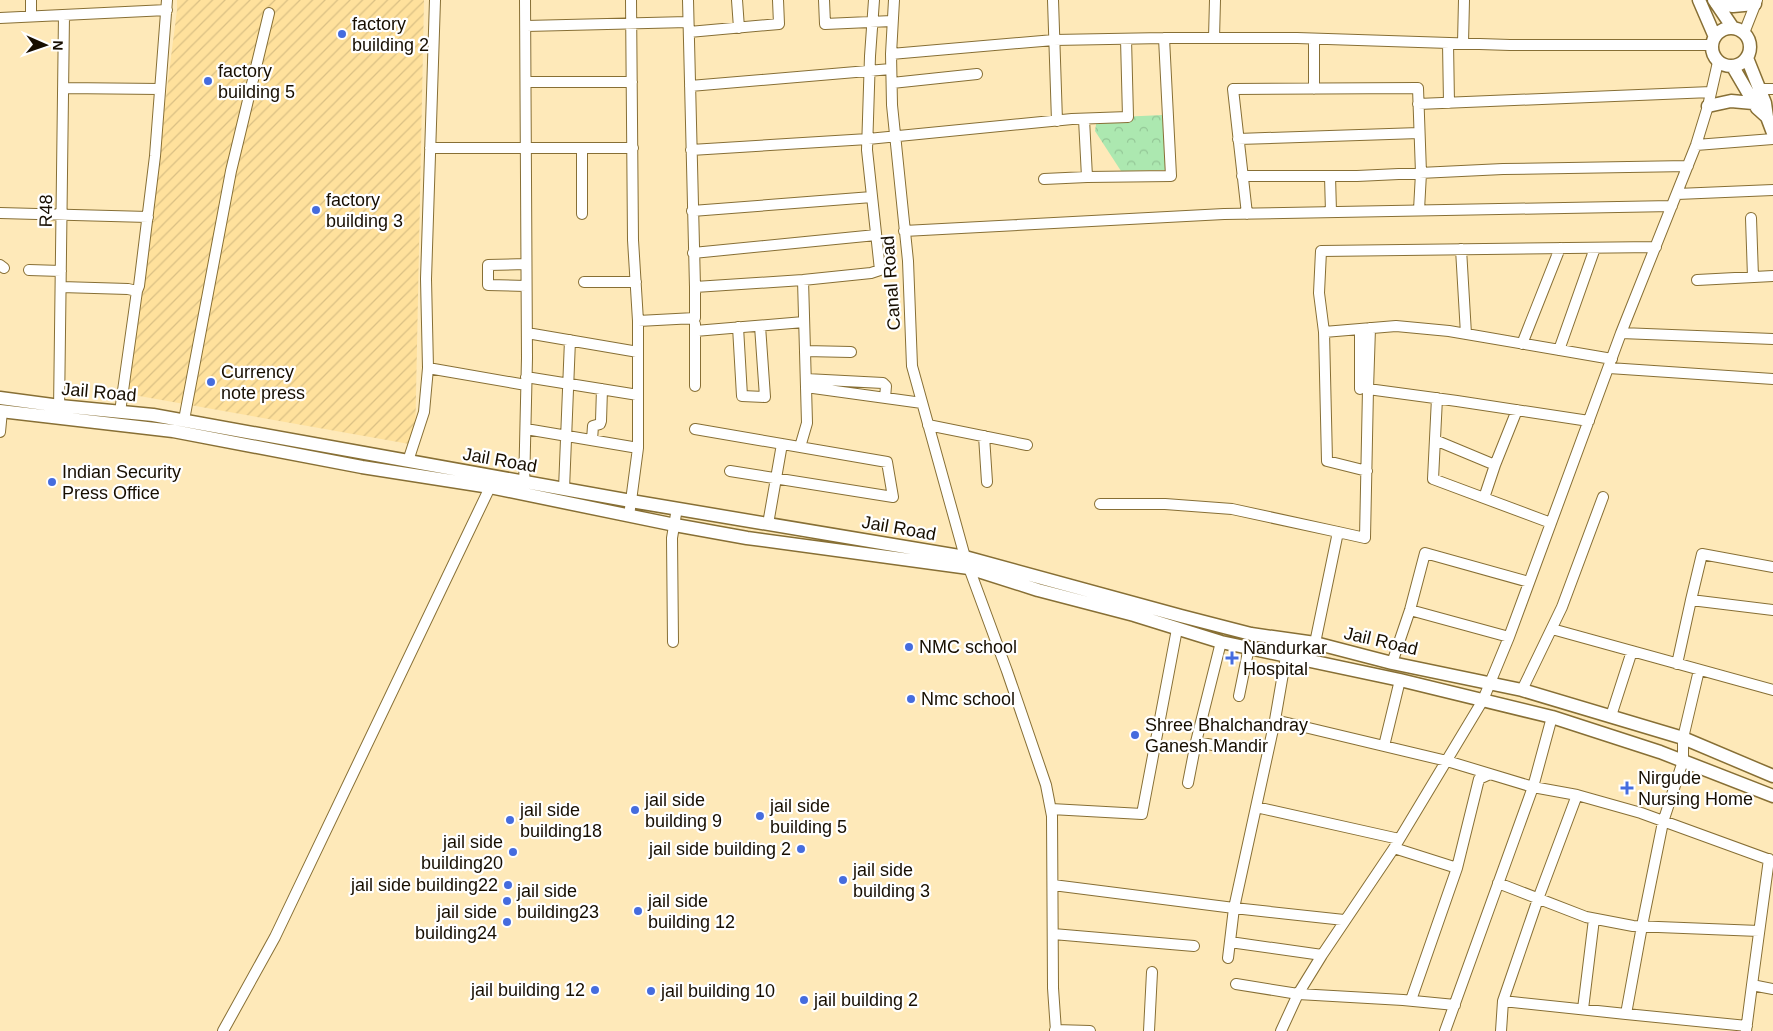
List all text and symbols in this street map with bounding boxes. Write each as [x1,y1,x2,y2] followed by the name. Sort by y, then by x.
[352,14,429,55] place label: factory building 2
[20,20,70,70] north arrow
[336,28,348,40] marker: factory building 2
[50,40,66,51] text: N
[218,61,295,102] place label: factory building 5
[202,75,214,87] marker: factory building 5
[326,190,403,231] place label: factory building 3
[36,194,56,228] street label: R48
[310,204,322,216] marker: factory building 3
[878,235,904,331] street label: Canal Road
[221,362,305,403] place label: Currency note press
[205,376,217,388] marker: Currency note press
[61,379,137,405] street label: Jail Road
[461,444,539,476] street label: Jail Road
[62,462,181,503] place label: Indian Security Press Office
[46,476,58,488] marker: Indian Security Press Office
[860,512,938,544] street label: Jail Road
[1342,623,1420,659] street label: Jail Road
[919,637,1017,657] place label: NMC school
[1243,638,1327,679] place label: Nandurkar Hospital
[903,641,915,653] marker: NMC school
[1225,651,1239,665] marker: Nandurkar Hospital
[921,689,1015,709] place label: Nmc school
[905,693,917,705] marker: Nmc school
[1145,715,1308,756] place label: Shree Bhalchandray Ganesh Mandir
[1129,729,1141,741] marker: Shree Bhalchandray Ganesh Mandir
[1638,768,1753,809] place label: Nirgude Nursing Home
[1620,781,1634,795] marker: Nirgude Nursing Home
[644,790,722,831] place label: jail side building 9
[769,796,847,837] place label: jail side building 5
[519,800,602,841] place label: jail side building18
[629,804,641,816] marker: jail side building 9
[754,810,766,822] marker: jail side building 5
[504,814,516,826] marker: jail side building18
[421,832,503,873] place label: jail side building20
[648,839,791,859] place label: jail side building 2
[795,843,807,855] marker: jail side building 2
[507,846,519,858] marker: jail side building20
[852,860,930,901] place label: jail side building 3
[837,874,849,886] marker: jail side building 3
[350,875,498,895] place label: jail side building22
[502,879,514,891] marker: jail side building22
[516,881,599,922] place label: jail side building23
[647,891,735,932] place label: jail side building 12
[501,895,513,907] marker: jail side building23
[415,902,497,943] place label: jail side building24
[632,905,644,917] marker: jail side building 12
[501,916,513,928] marker: jail side building24
[470,980,585,1000] place label: jail building 12
[660,981,775,1001] place label: jail building 10
[589,984,601,996] marker: jail building 12
[645,985,657,997] marker: jail building 10
[813,990,918,1010] place label: jail building 2
[798,994,810,1006] marker: jail building 2

